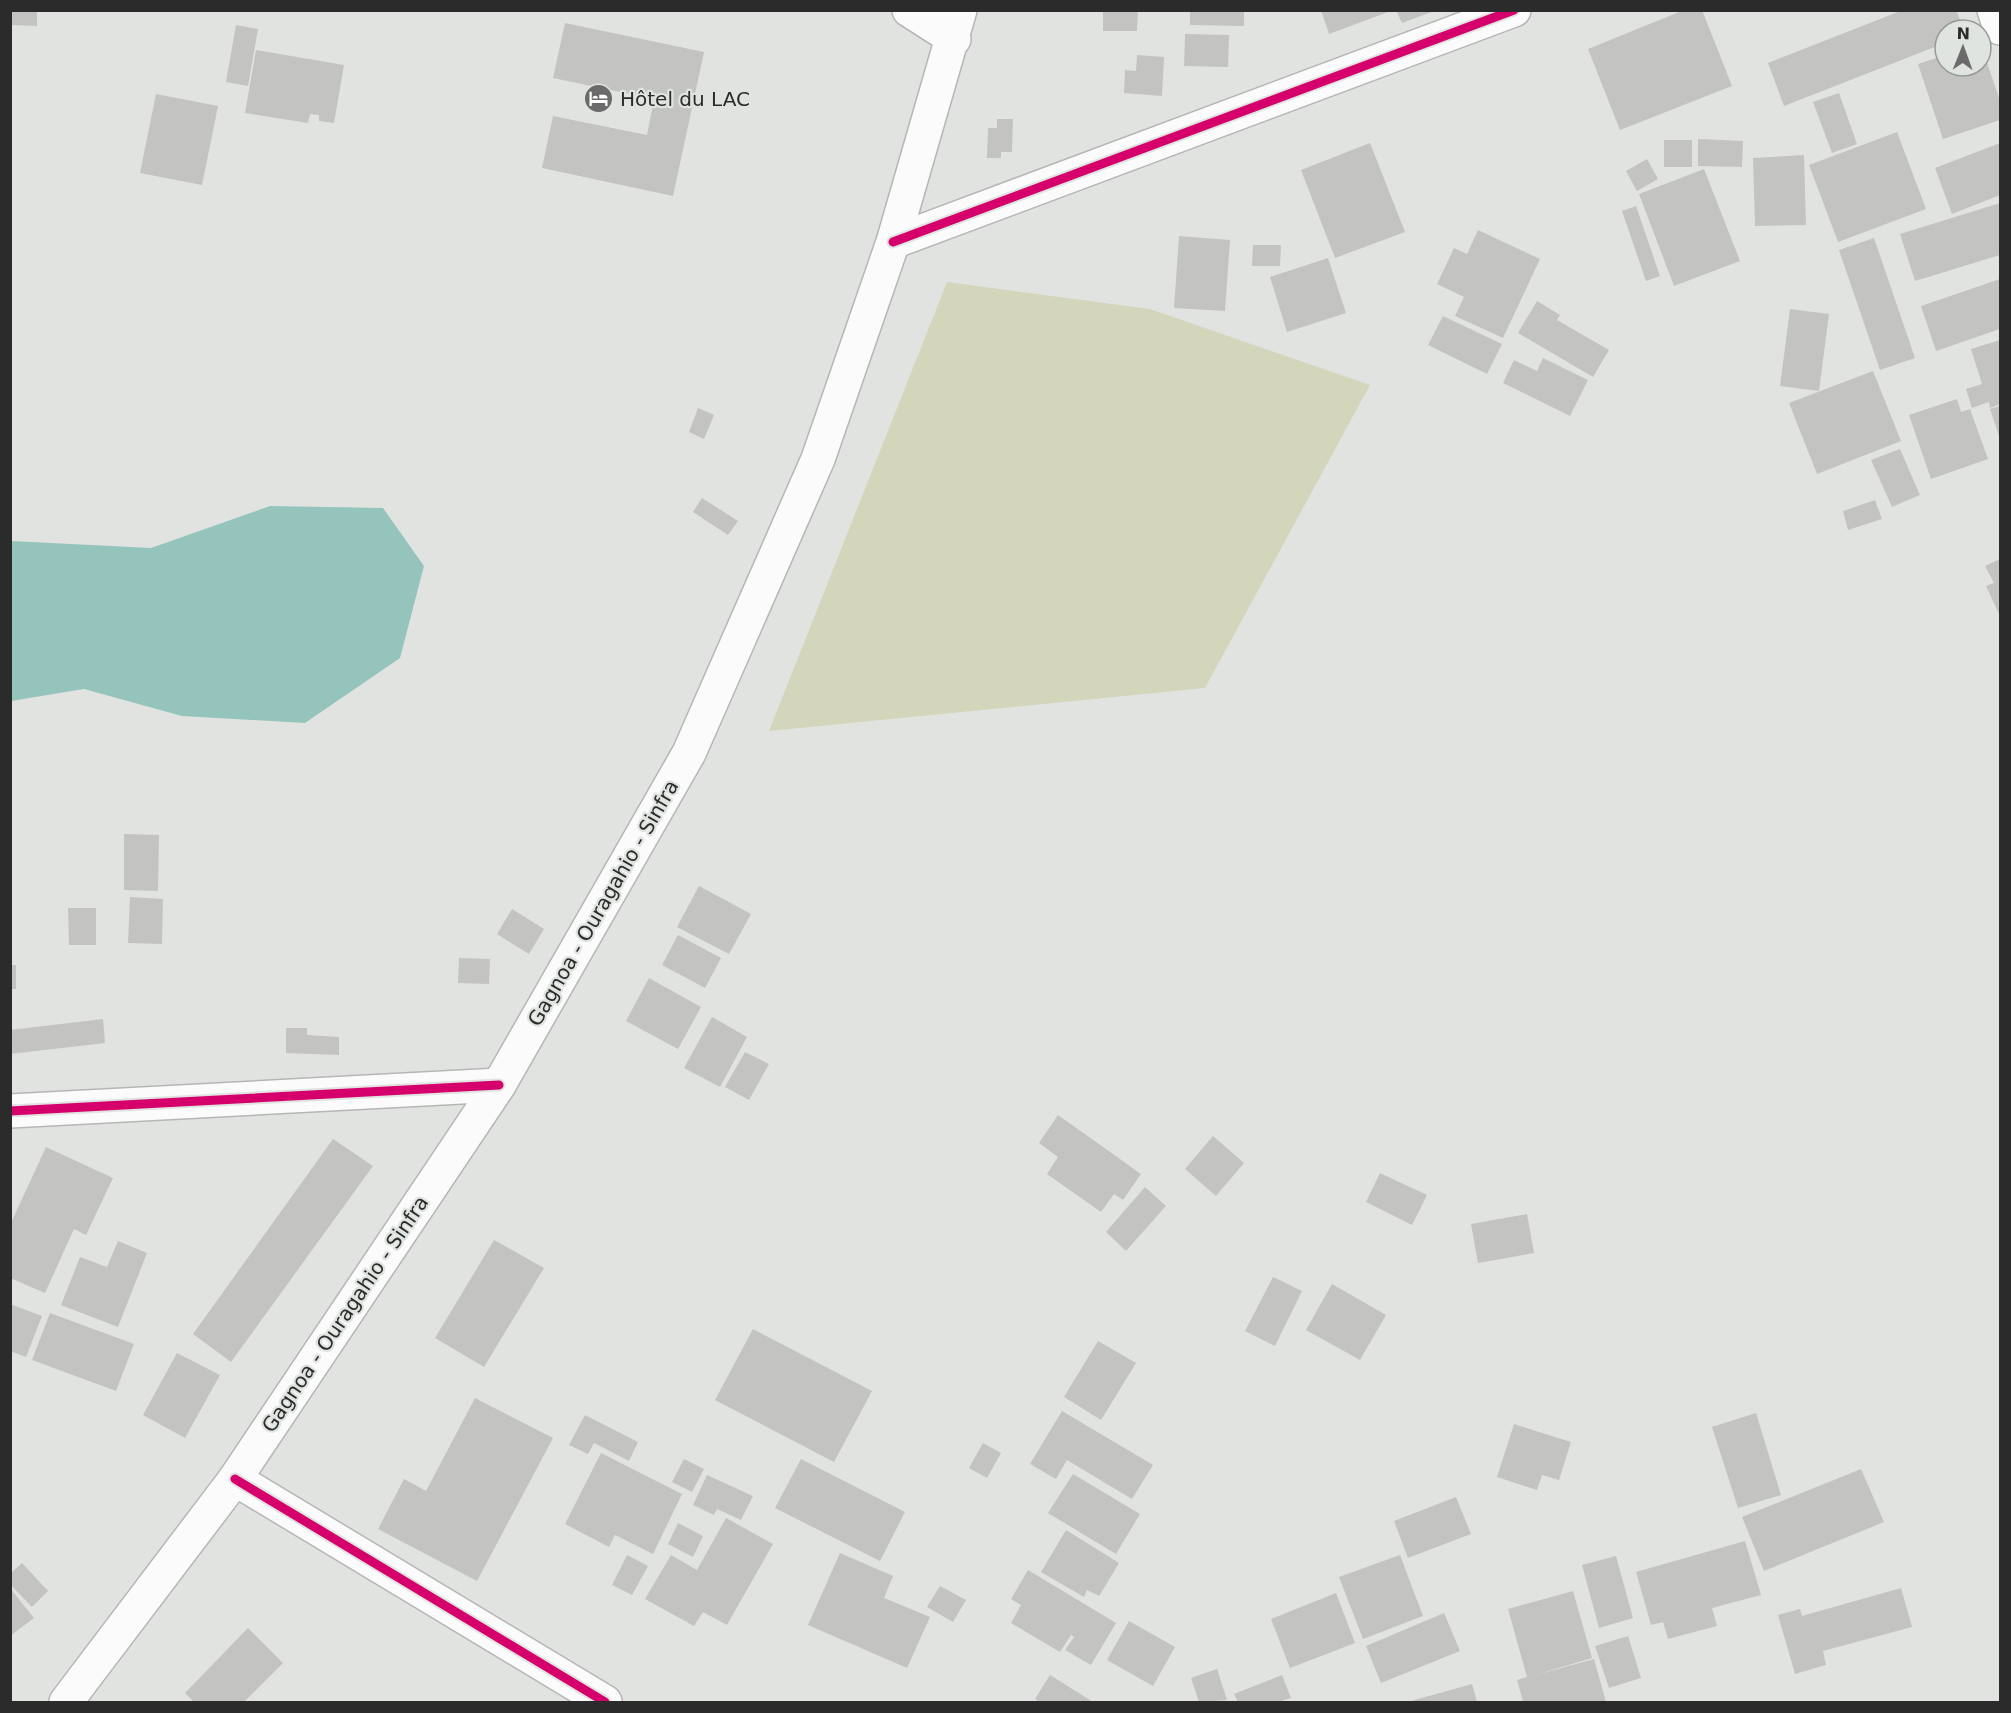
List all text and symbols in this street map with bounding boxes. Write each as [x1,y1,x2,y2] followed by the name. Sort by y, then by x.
[1933,18,1993,78] north arrow
[1956,24,1970,43] text: N
[583,83,615,115] hotel icon: Hôtel du LAC
[620,87,750,111] place label: Hôtel du LAC
[523,776,683,1030] street label: Gagnoa - Ouragahio - Sinfra
[257,1191,433,1437] street label: Gagnoa - Ouragahio - Sinfra

